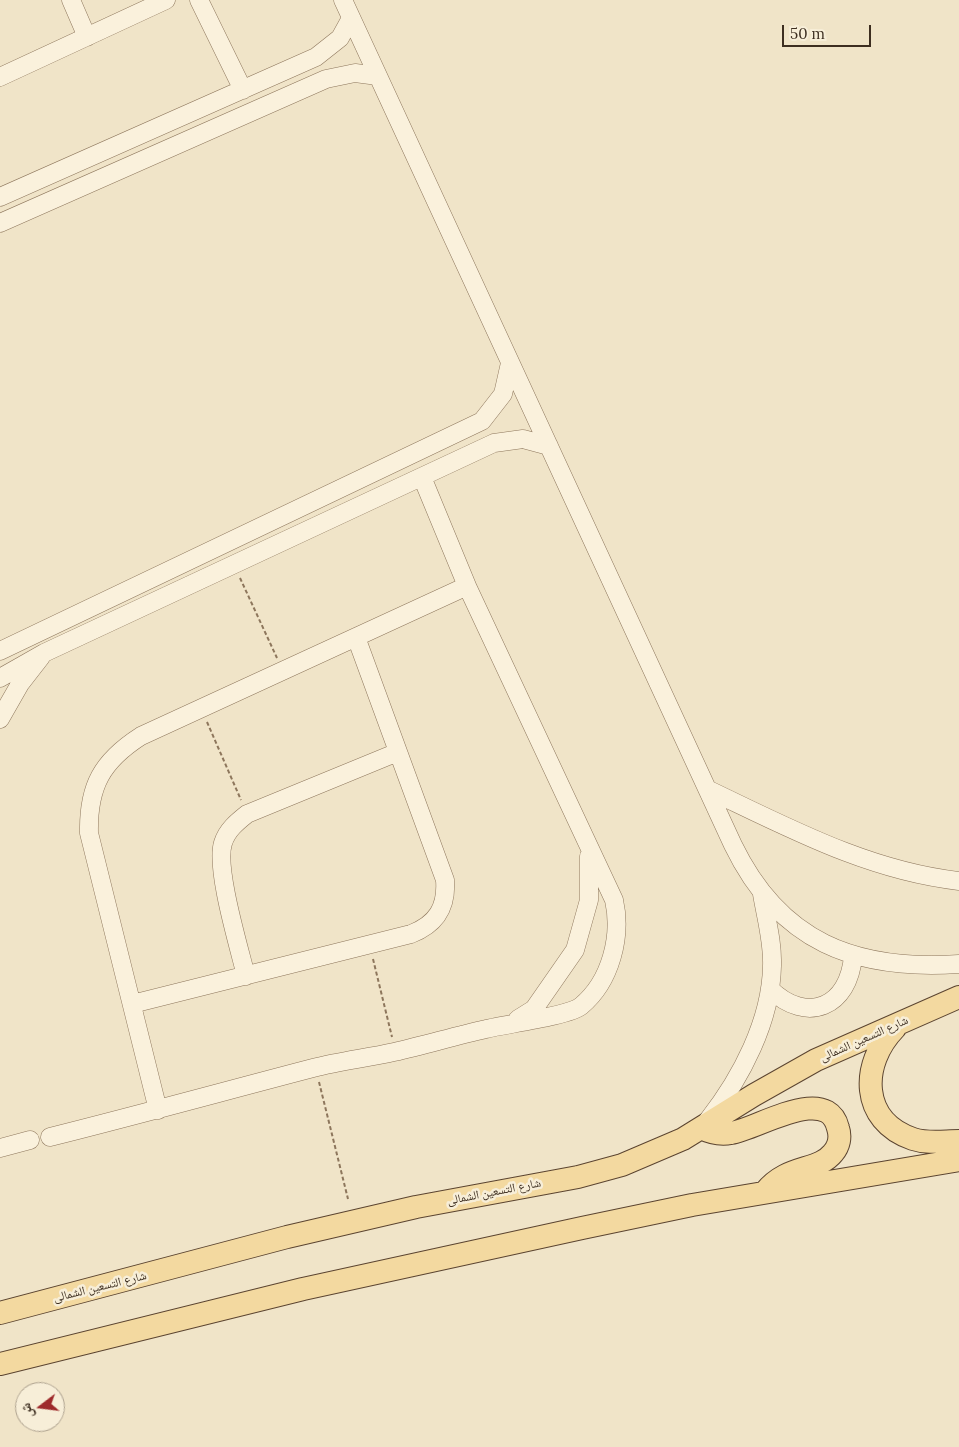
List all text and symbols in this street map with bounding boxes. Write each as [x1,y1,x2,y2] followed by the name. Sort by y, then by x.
[784,15,873,47] scale bar
[790,24,825,43] text: 50 m
[818,1013,910,1065] street label: شارع التسعين الشمالى
[446,1176,542,1208] street label: شارع التسعين الشمالى
[52,1268,148,1306] street label: شارع التسعين الشمالى
[15,1382,65,1432] north arrow
[16,1401,37,1420] text: ش

